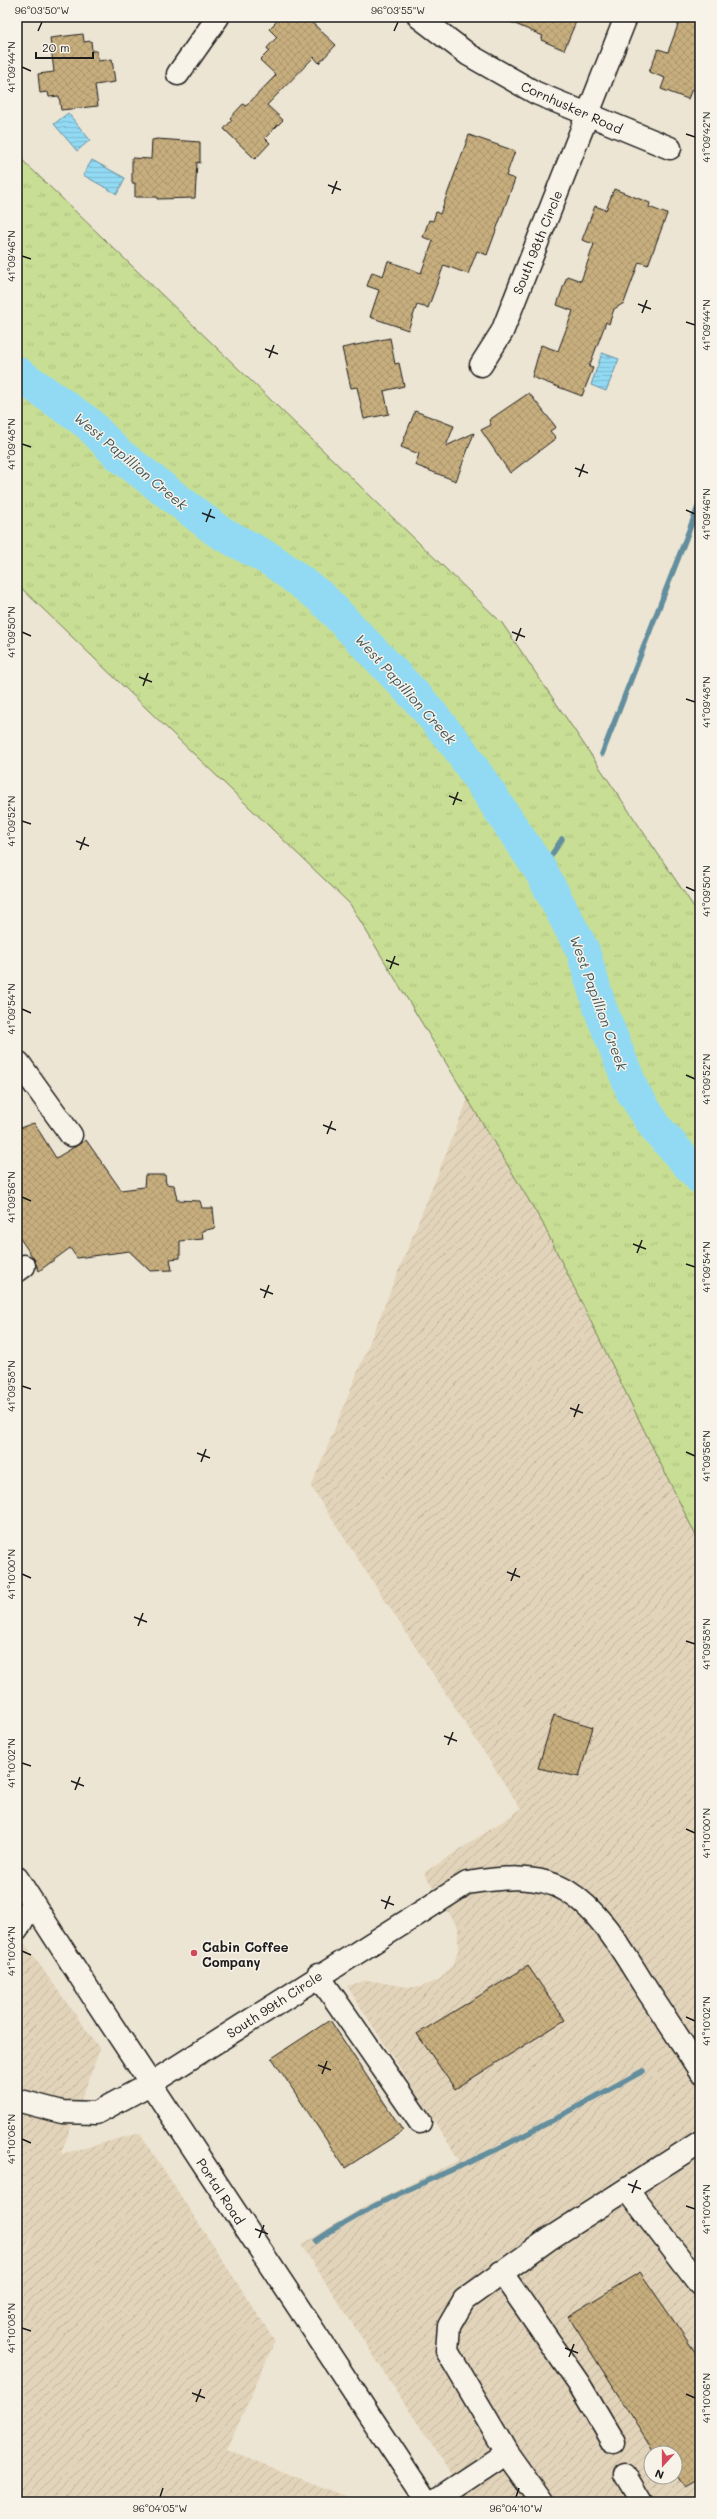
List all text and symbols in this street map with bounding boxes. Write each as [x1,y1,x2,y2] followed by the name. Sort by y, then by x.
[15,3,69,17] text: 96°03'50"W
[371,3,425,17] text: 96°03'55"W
[36,34,93,60] scale bar
[42,39,70,55] text: 20 m
[4,41,18,93] text: 41°09'44"N
[519,77,625,137] street label: Cornhusker Road
[699,112,713,162] text: 41°09'42"N
[508,187,566,297] street label: South 98th Circle
[4,230,18,282] text: 41°09'46"N
[699,299,713,351] text: 41°09'44"N
[70,408,192,514] water label: West Papillion Creek
[4,418,18,470] text: 41°09'48"N
[699,488,713,540] text: 41°09'46"N
[4,606,18,658] text: 41°09'50"N
[351,630,461,749] water label: West Papillion Creek
[699,676,713,728] text: 41°09'48"N
[4,796,18,846] text: 41°09'52"N
[699,865,713,917] text: 41°09'50"N
[566,933,632,1074] water label: West Papillion Creek
[4,983,18,1035] text: 41°09'54"N
[699,1054,713,1104] text: 41°09'52"N
[4,1171,18,1223] text: 41°09'56"N
[699,1241,713,1293] text: 41°09'54"N
[4,1360,18,1412] text: 41°09'58"N
[699,1430,713,1482] text: 41°09'56"N
[4,1549,18,1599] text: 41°10'00"N
[699,1618,713,1670] text: 41°09'58"N
[4,1738,18,1788] text: 41°10'02"N
[699,1808,713,1858] text: 41°10'00"N
[4,1926,18,1976] text: 41°10'04"N
[202,1938,289,1971] place label: Cabin Coffee Company
[189,1948,199,1958] marker: Cabin Coffee Company
[223,1967,325,2041] street label: South 99th Circle
[699,1996,713,2046] text: 41°10'02"N
[4,2114,18,2164] text: 41°10'06"N
[193,2155,249,2227] street label: Portal Road
[699,2184,713,2234] text: 41°10'04"N
[4,2303,18,2353] text: 41°10'08"N
[699,2373,713,2423] text: 41°10'06"N
[643,2445,683,2485] north arrow
[653,2466,666,2483] text: N
[133,2501,187,2515] text: 96°04'05"W
[490,2501,543,2515] text: 96°04'10"W

